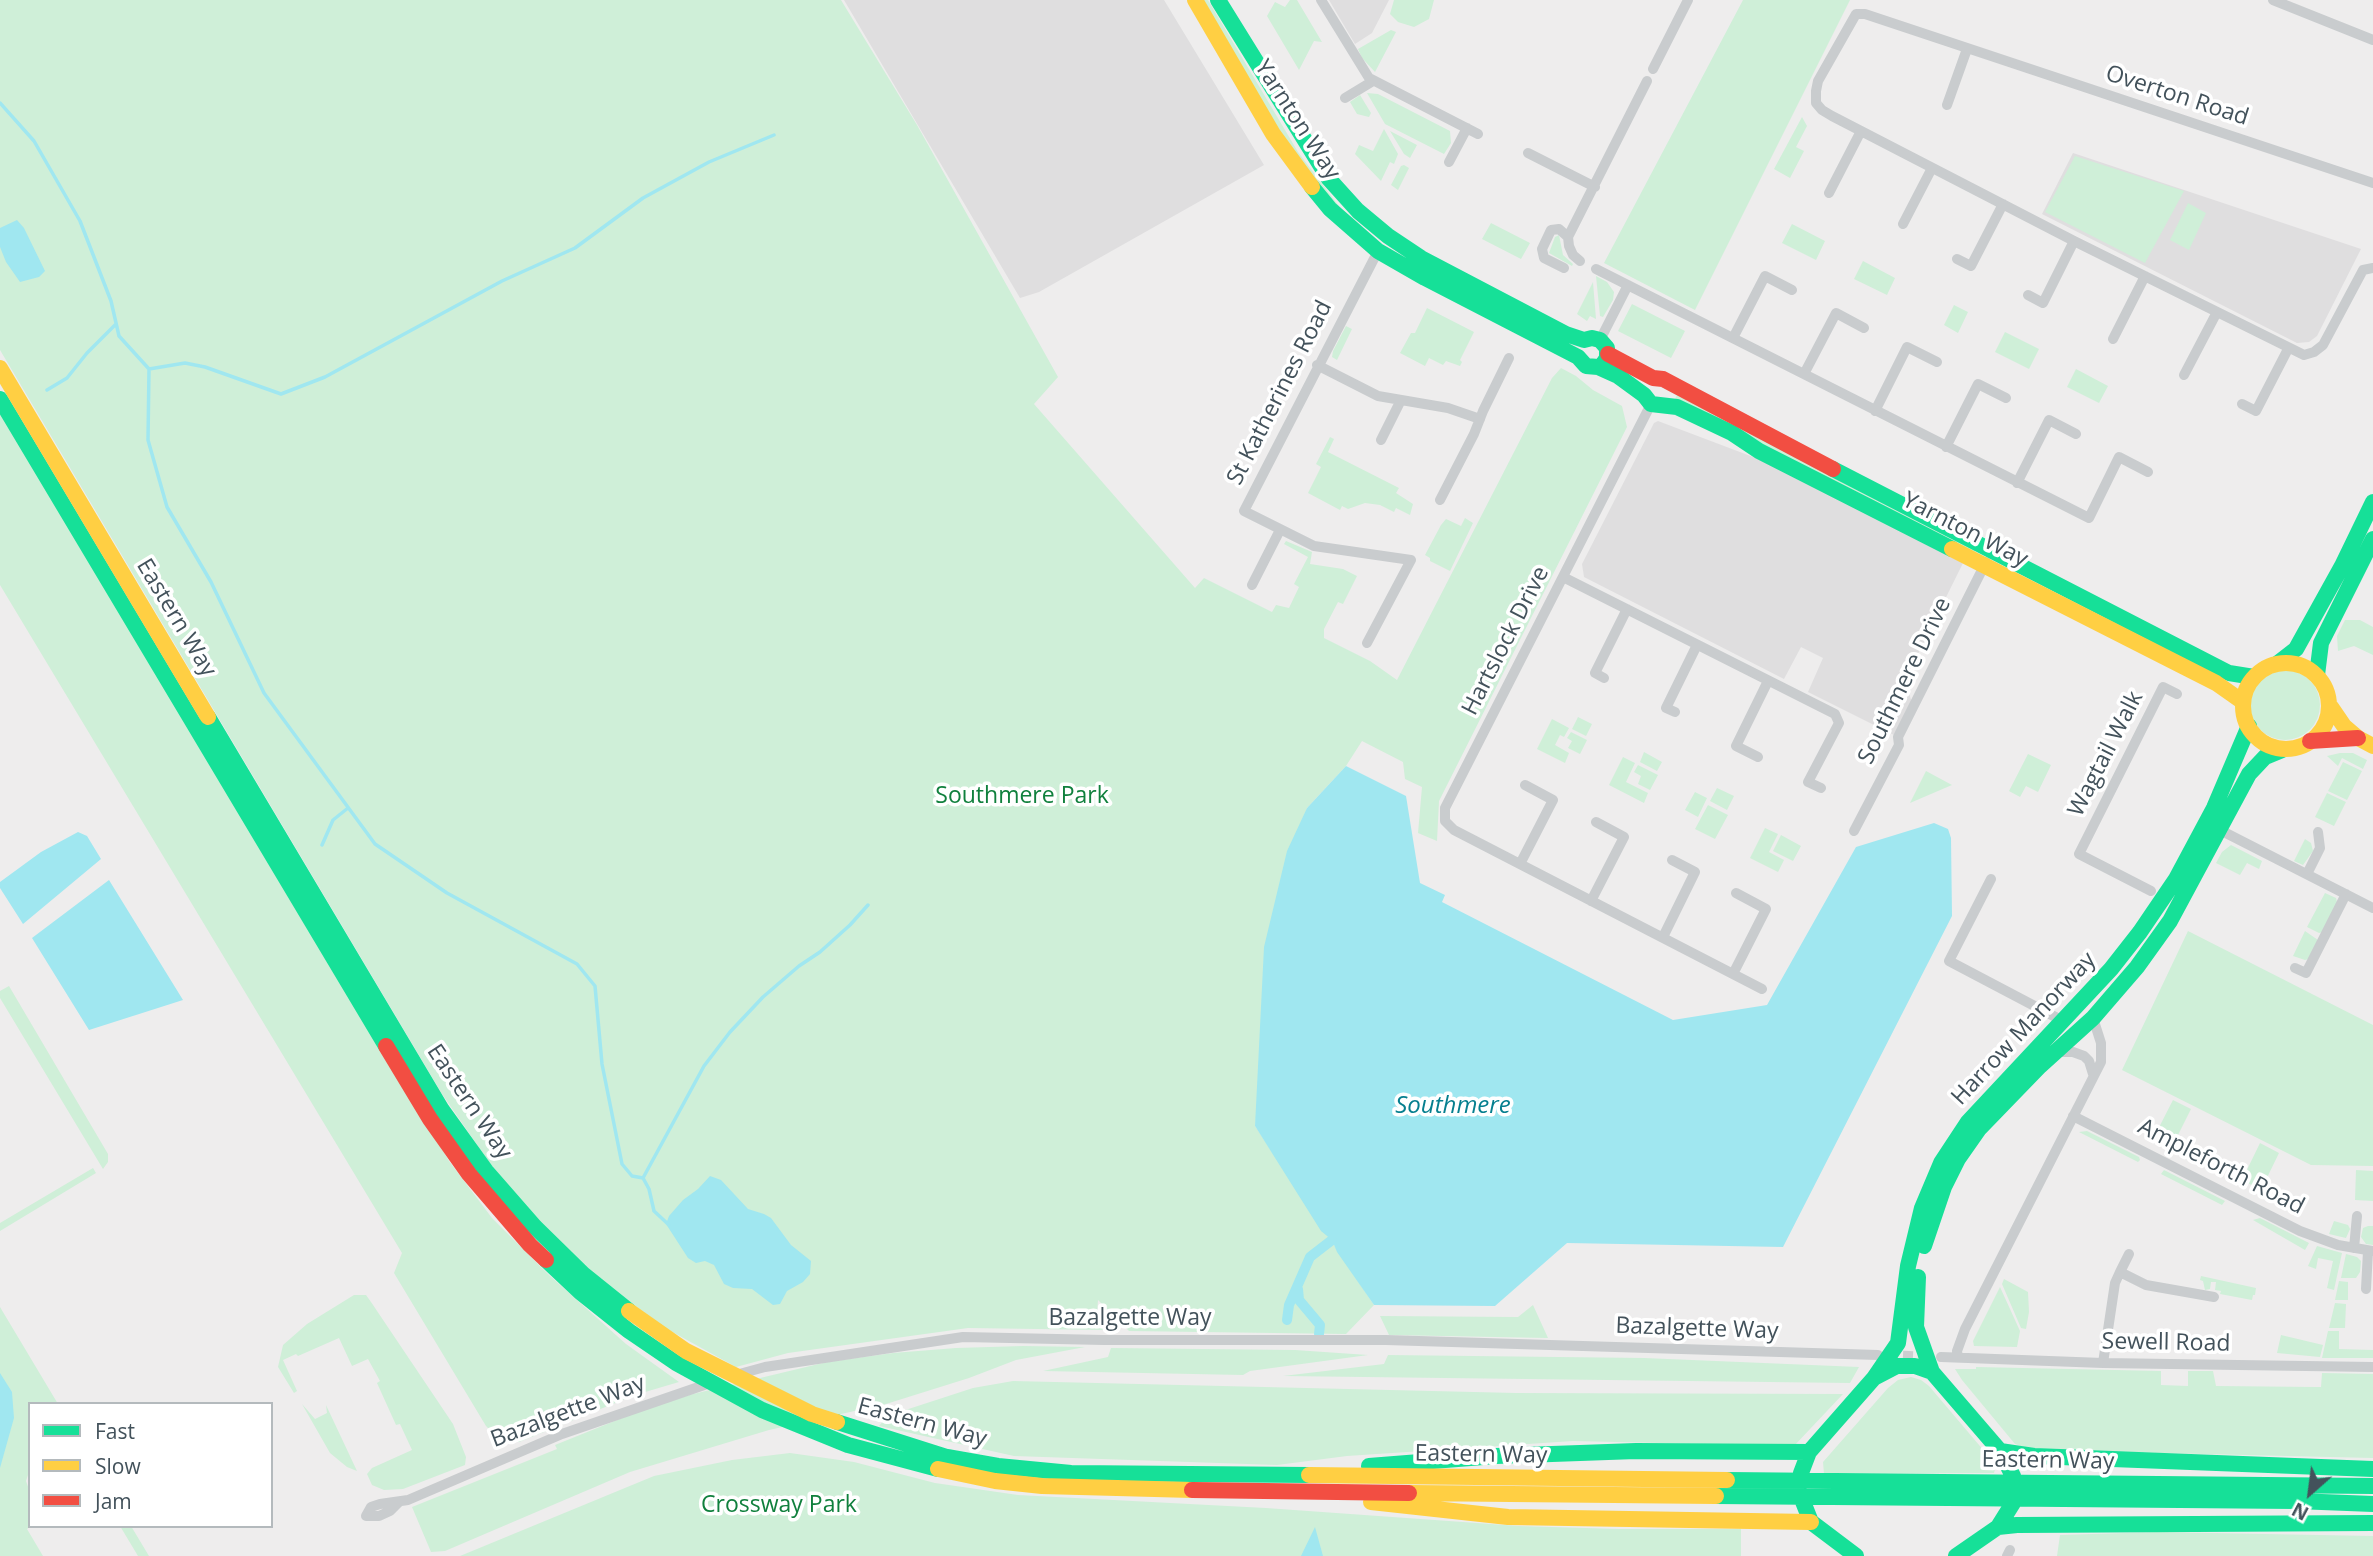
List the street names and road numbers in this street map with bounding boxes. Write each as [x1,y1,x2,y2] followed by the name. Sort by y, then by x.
[1248,55,1346,185] street label: Yarnton Way
[2102,60,2252,132] street label: Overton Road
[1222,296,1338,490] street label: St Katherines Road
[1898,487,2032,573] street label: Yarnton Way
[130,554,222,682] street label: Eastern Way
[1457,562,1555,720] street label: Hartslock Drive
[1853,593,1957,769] street label: Southmere Drive
[2063,687,2149,821] street label: Wagtail Walk
[1946,947,2102,1111] street label: Harrow Manorway
[420,1039,518,1165] street label: Eastern Way
[2133,1113,2309,1221] street label: Ampleforth Road
[1048,1304,1212,1332] street label: Bazalgette Way
[1615,1312,1779,1346] street label: Bazalgette Way
[2101,1328,2231,1358] street label: Sewell Road
[487,1370,649,1454] street label: Bazalgette Way
[854,1393,990,1453] street label: Eastern Way
[1414,1440,1548,1470] street label: Eastern Way
[1981,1446,2115,1476] street label: Eastern Way

